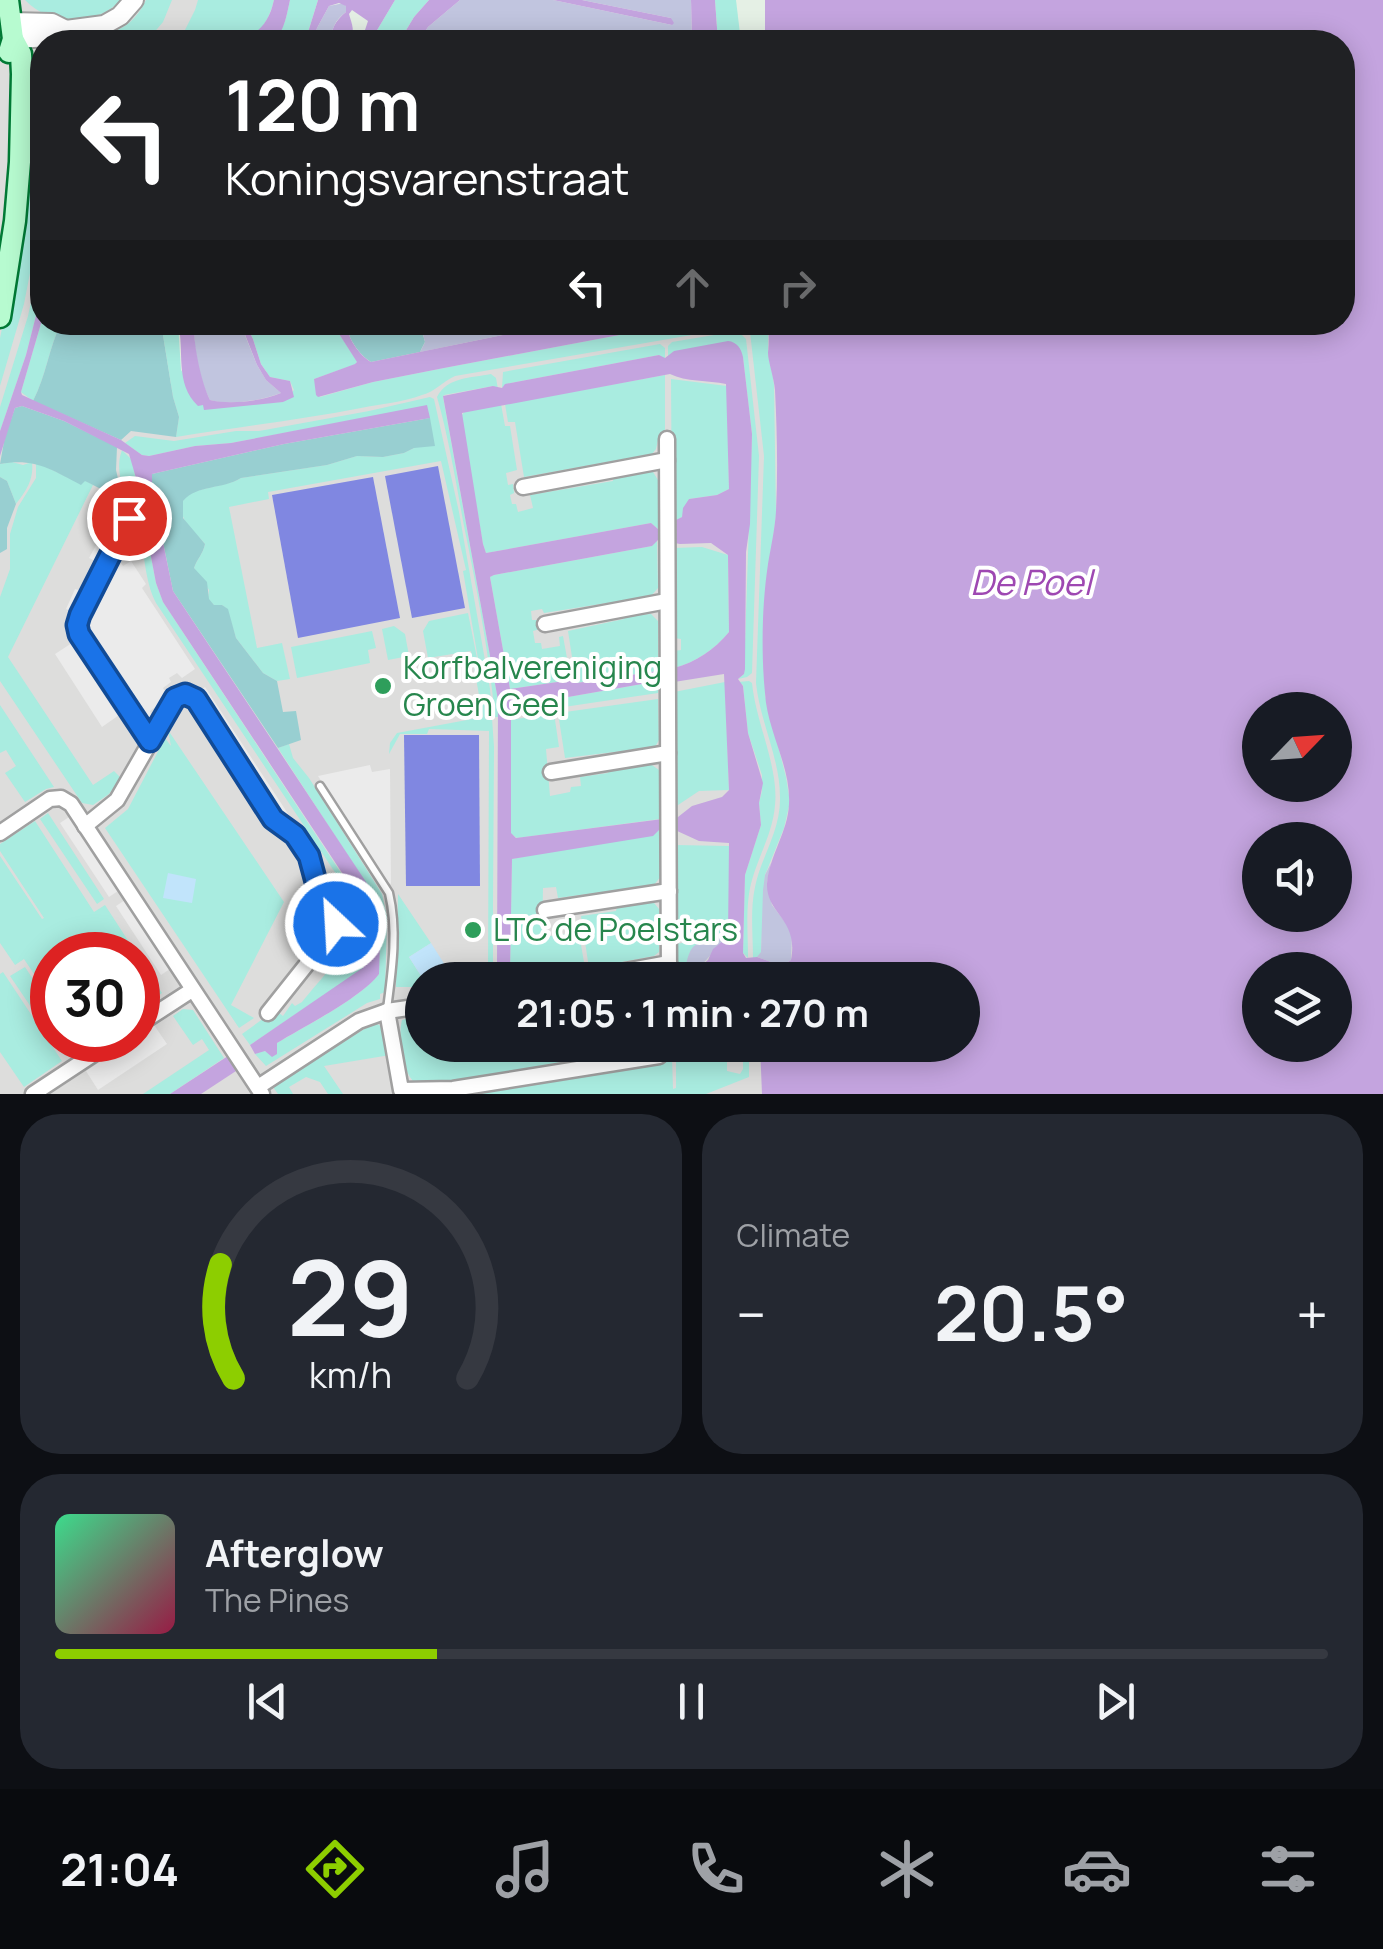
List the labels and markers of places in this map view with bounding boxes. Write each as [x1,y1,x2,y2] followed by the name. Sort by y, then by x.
[87,476,172,561] pin
[403,645,662,726] place label: Korfbalvereniging Groen Geel
[372,675,394,697] marker: Korfbalvereniging Groen Geel
[493,907,738,951] place label: LTC de Poelstars
[462,919,484,941] marker: LTC de Poelstars

